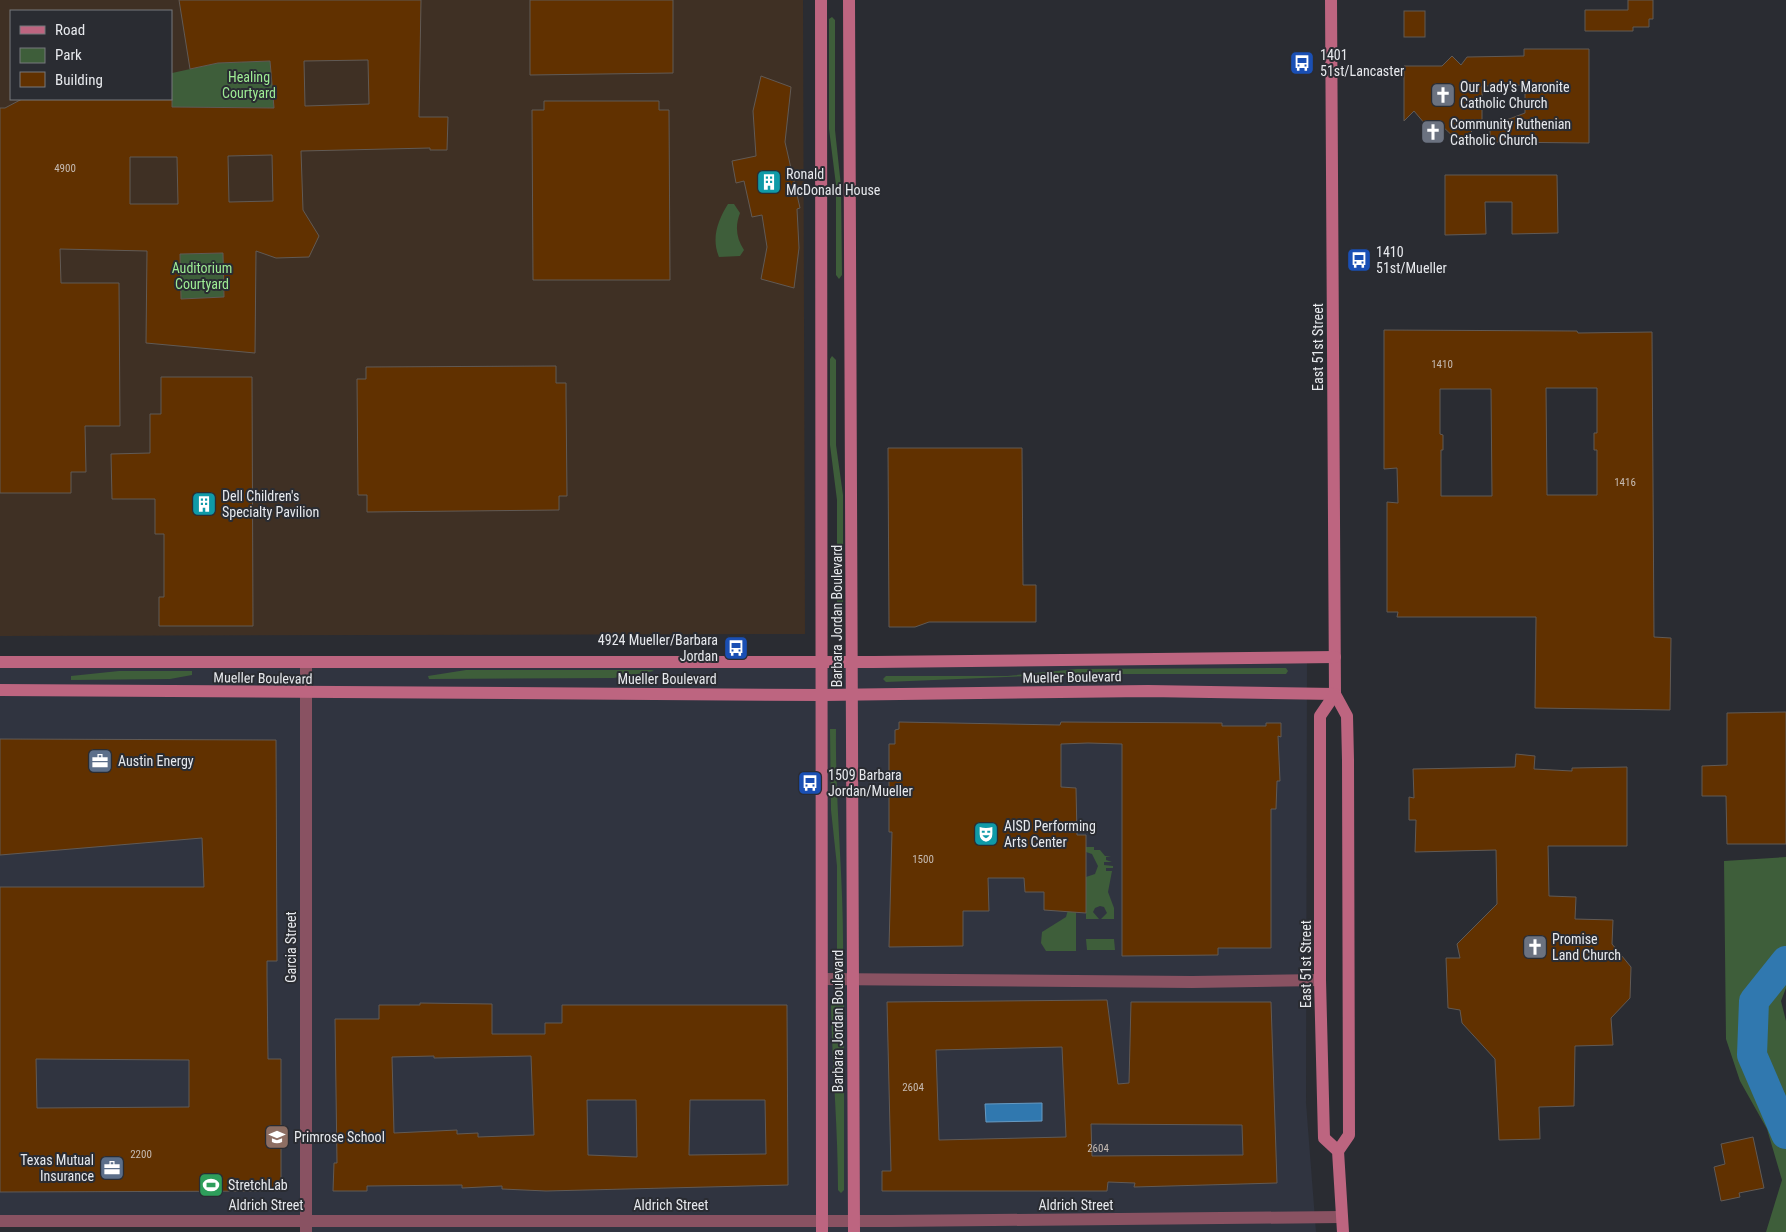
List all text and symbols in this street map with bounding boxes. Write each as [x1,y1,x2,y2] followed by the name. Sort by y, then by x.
[10,10,172,100] legend
[55,21,85,39] text: Road
[55,46,82,64] text: Park
[1320,47,1404,79] place label: 1401 51st/Lancaster
[1289,50,1315,76] bus stop icon: 1401 51st/Lancaster
[222,69,276,101] park label: Healing Courtyard
[55,71,103,89] text: Building
[1460,79,1570,111] place label: Our Lady's Maronite Catholic Church
[1430,82,1456,108] church icon: Our Lady's Maronite Catholic Church
[1450,116,1571,148] place label: Community Ruthenian Catholic Church
[1420,119,1446,145] church icon: Community Ruthenian Catholic Church
[54,162,76,175] house number: 4900
[786,166,881,198] place label: Ronald McDonald House
[756,169,782,195] building icon: Ronald McDonald House
[1376,244,1447,276] place label: 1410 51st/Mueller
[1346,247,1372,273] bus stop icon: 1410 51st/Mueller
[172,260,232,292] park label: Auditorium Courtyard
[1310,303,1326,391] street label: East 51st Street
[1431,358,1453,371] house number: 1410
[1614,476,1636,489] house number: 1416
[222,488,319,520] place label: Dell Children's Specialty Pavilion
[191,491,217,517] building icon: Dell Children's Specialty Pavilion
[829,545,845,687] street label: Barbara Jordan Boulevard
[598,632,718,664] place label: 4924 Mueller/Barbara Jordan
[723,635,749,661] bus stop icon: 4924 Mueller/Barbara Jordan
[1022,668,1122,686] street label: Mueller Boulevard
[213,669,313,687] street label: Mueller Boulevard
[617,671,717,687] street label: Mueller Boulevard
[87,748,113,774] office icon: Austin Energy
[118,753,194,769] place label: Austin Energy
[828,767,913,799] place label: 1509 Barbara Jordan/Mueller
[797,770,823,796] bus stop icon: 1509 Barbara Jordan/Mueller
[1004,818,1096,850] place label: AISD Performing Arts Center
[973,821,999,847] theatre icon: AISD Performing Arts Center
[912,853,934,866] house number: 1500
[283,911,299,983] street label: Garcia Street
[1298,920,1314,1008] street label: East 51st Street
[1552,931,1621,963] place label: Promise Land Church
[1522,934,1548,960] church icon: Promise Land Church
[830,950,846,1092] street label: Barbara Jordan Boulevard
[902,1081,924,1094] house number: 2604
[264,1124,290,1150] school or university icon: Primrose School
[294,1129,385,1145] place label: Primrose School
[1087,1142,1109,1155] house number: 2604
[130,1148,152,1161] house number: 2200
[20,1152,94,1184] place label: Texas Mutual Insurance
[99,1155,125,1181] office icon: Texas Mutual Insurance
[198,1172,224,1198] sports icon: StretchLab
[228,1177,288,1193] place label: StretchLab
[229,1197,303,1213] street label: Aldrich Street
[634,1197,708,1213] street label: Aldrich Street
[1039,1197,1113,1213] street label: Aldrich Street

